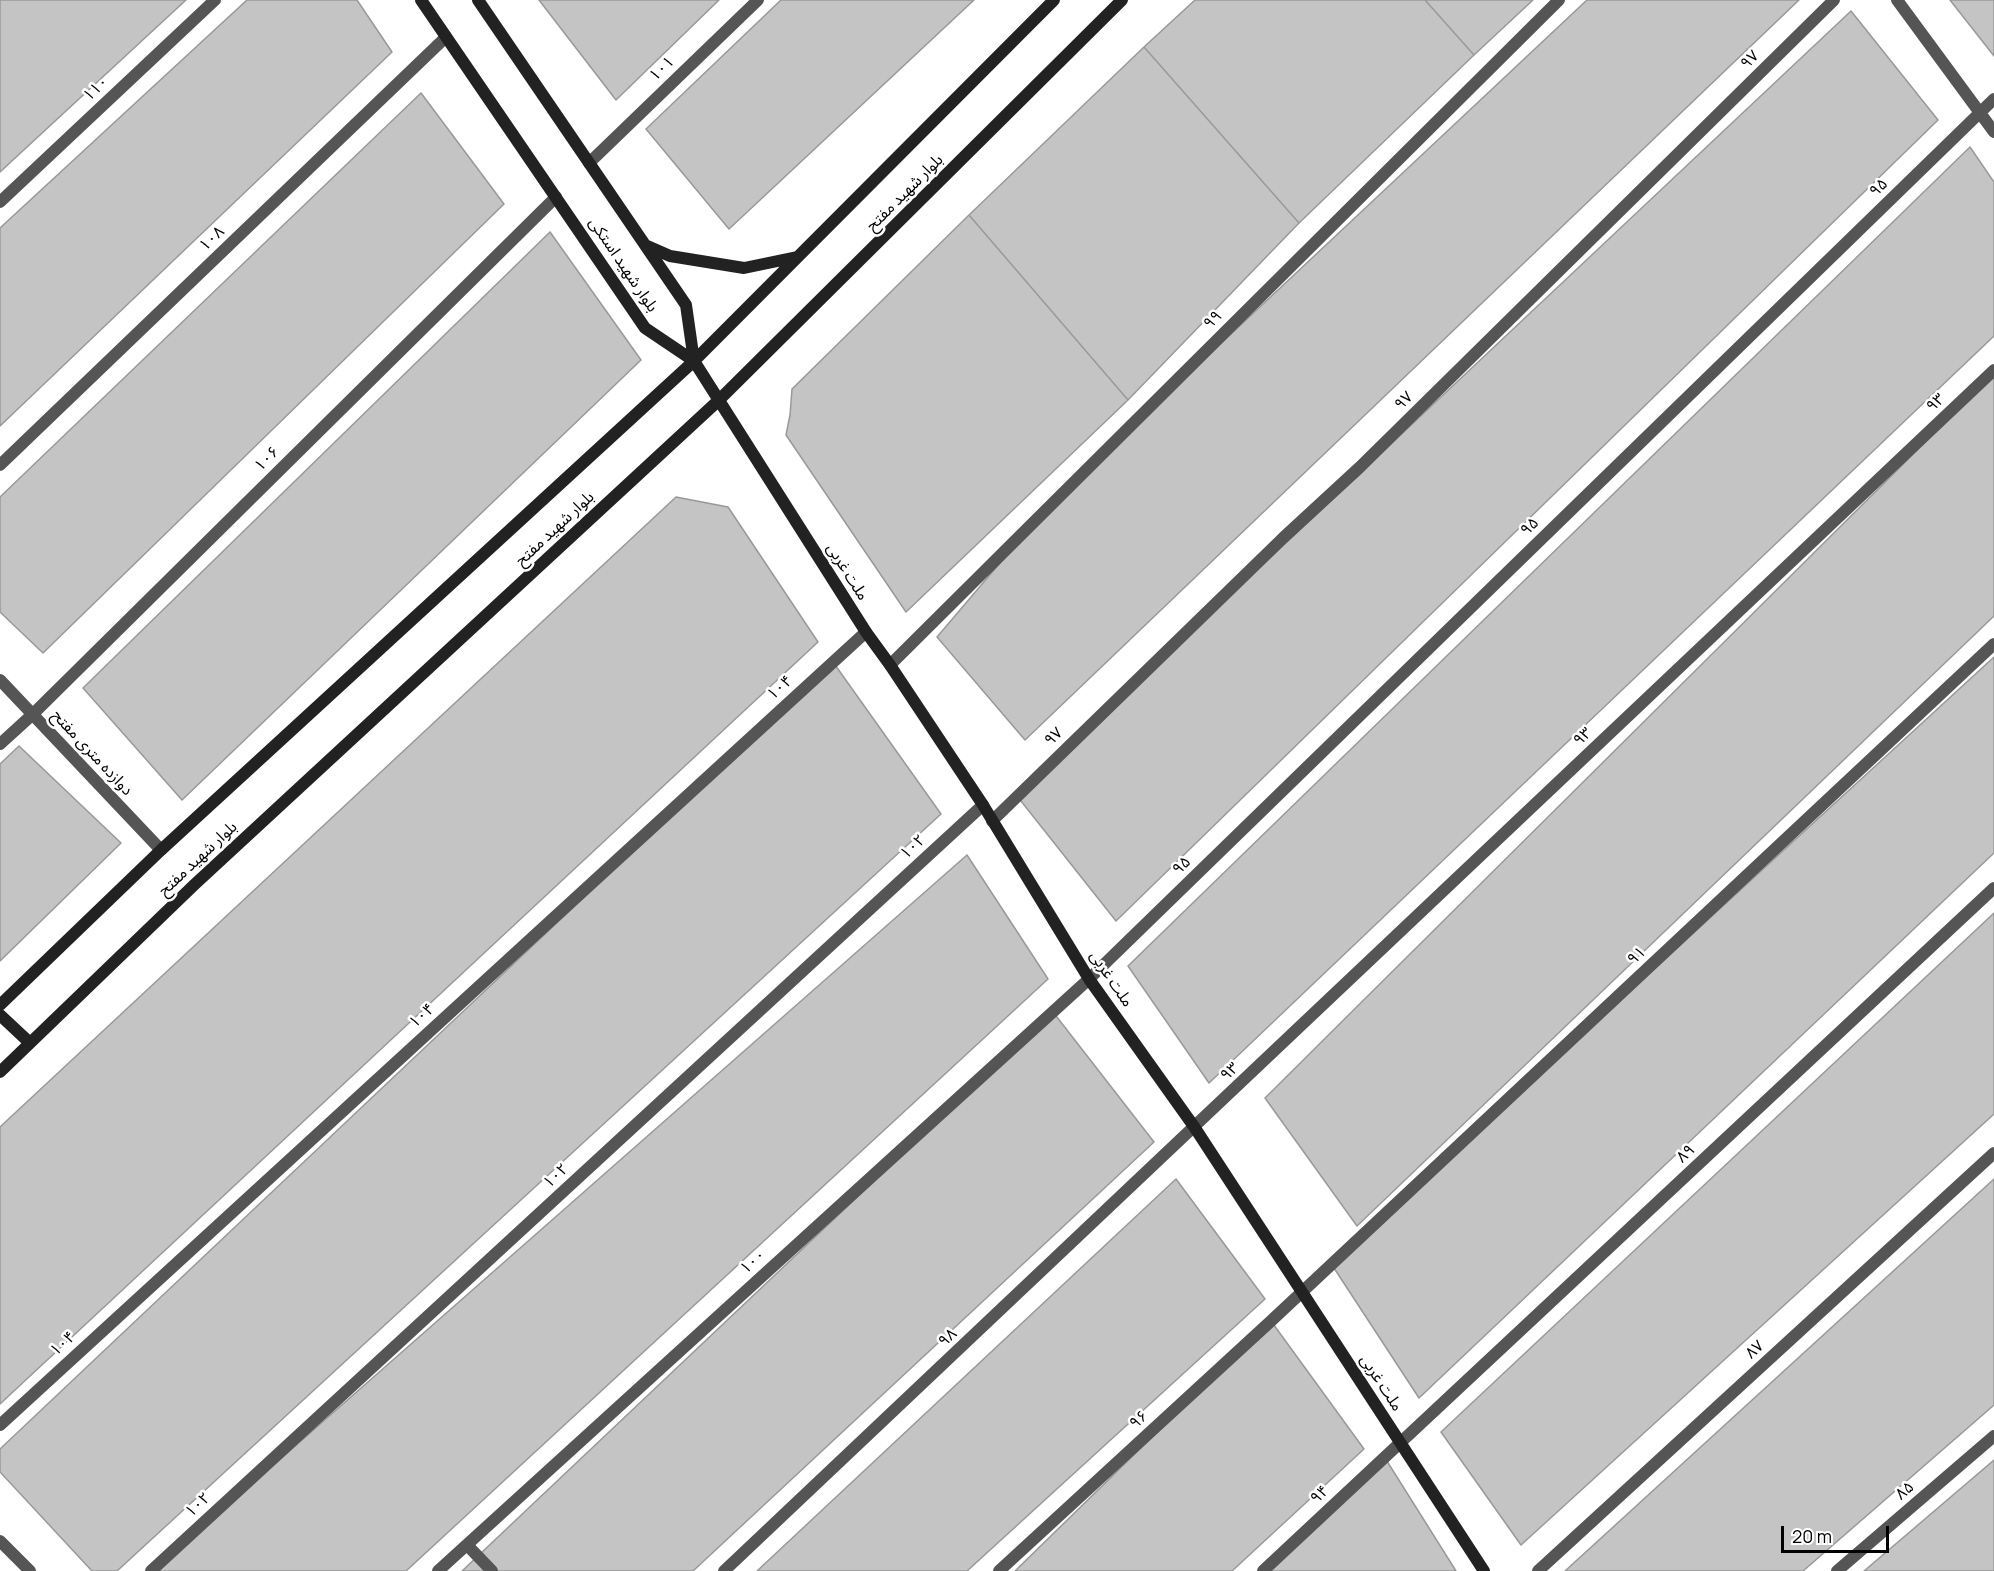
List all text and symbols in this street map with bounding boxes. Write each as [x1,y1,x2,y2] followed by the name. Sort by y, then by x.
[1737,47,1763,73] street label: ۹۷
[645,53,679,85] street label: ۱۰۱
[79,73,113,105] street label: ۱۱۰
[863,151,947,235] street label: بلوار شهید مفتح
[1866,175,1892,201] street label: ۹۵
[584,214,662,316] street label: بلوار شهید استکی
[195,223,229,255] street label: ۱۰۸
[1200,307,1226,333] street label: ۹۹
[1391,388,1417,414] street label: ۹۷
[1923,390,1949,416] street label: ۹۳
[251,443,283,475] street label: ۱۰۶
[512,488,598,570] street label: بلوار شهید مفتح
[1517,514,1543,540] street label: ۹۵
[822,540,872,604] street label: ملت غربی
[763,672,797,704] street label: ۱۰۴
[47,706,137,800] street label: دوازده متری مفتح
[1041,724,1067,750] street label: ۹۷
[1570,724,1596,750] street label: ۹۳
[155,818,241,900] street label: بلوار شهید مفتح
[896,831,930,863] street label: ۱۰۲
[1169,853,1195,879] street label: ۹۵
[1624,943,1650,969] street label: ۹۱
[1085,947,1137,1011] street label: ملت غربی
[405,1000,439,1032] street label: ۱۰۴
[1217,1059,1243,1085] street label: ۹۳
[1673,1141,1699,1167] street label: ۸۹
[539,1160,573,1192] street label: ۱۰۲
[736,1246,770,1278] street label: ۱۰۰
[935,1325,961,1351] street label: ۹۸
[46,1328,80,1360] street label: ۱۰۴
[1742,1337,1768,1363] street label: ۸۷
[1356,1351,1406,1415] street label: ملت غربی
[1126,1407,1152,1433] street label: ۹۶
[1892,1478,1918,1504] street label: ۸۵
[1307,1482,1333,1508] street label: ۹۴
[181,1489,215,1521] street label: ۱۰۲
[1784,1514,1892,1552] scale bar
[1792,1524,1832,1548] text: 20 m

